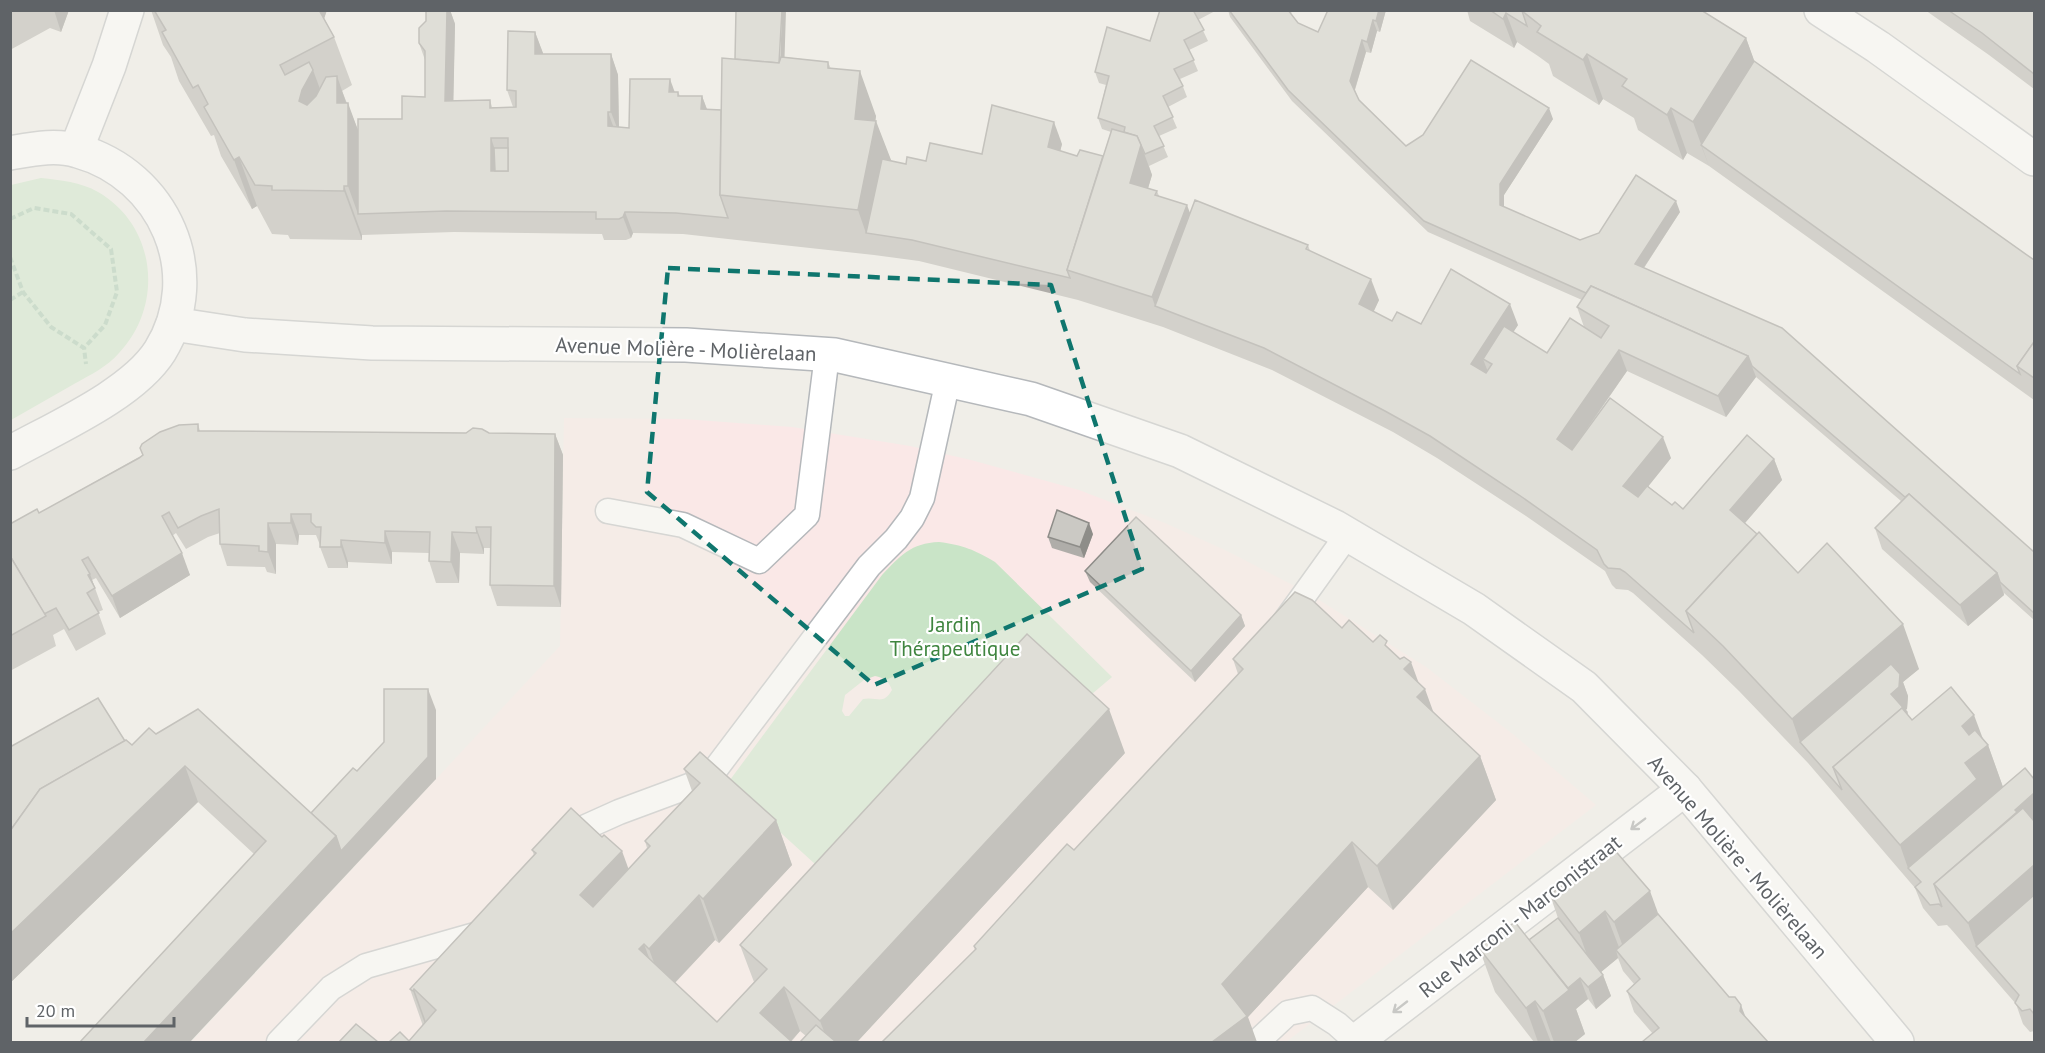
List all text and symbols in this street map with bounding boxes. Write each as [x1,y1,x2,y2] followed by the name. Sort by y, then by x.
[555,331,817,367] street label: Avenue Molière - Molièrelaan
[890,611,1020,662] park label: Jardin Thérapeutique
[1642,750,1834,964] street label: Avenue Molière - Molièrelaan
[1631,818,1647,831] one-way arrow
[1413,829,1627,1003] street label: Rue Marconi - Marconistraat
[27,990,174,1028] scale bar
[36,999,75,1022] text: 20 m
[1393,1001,1409,1014] one-way arrow

